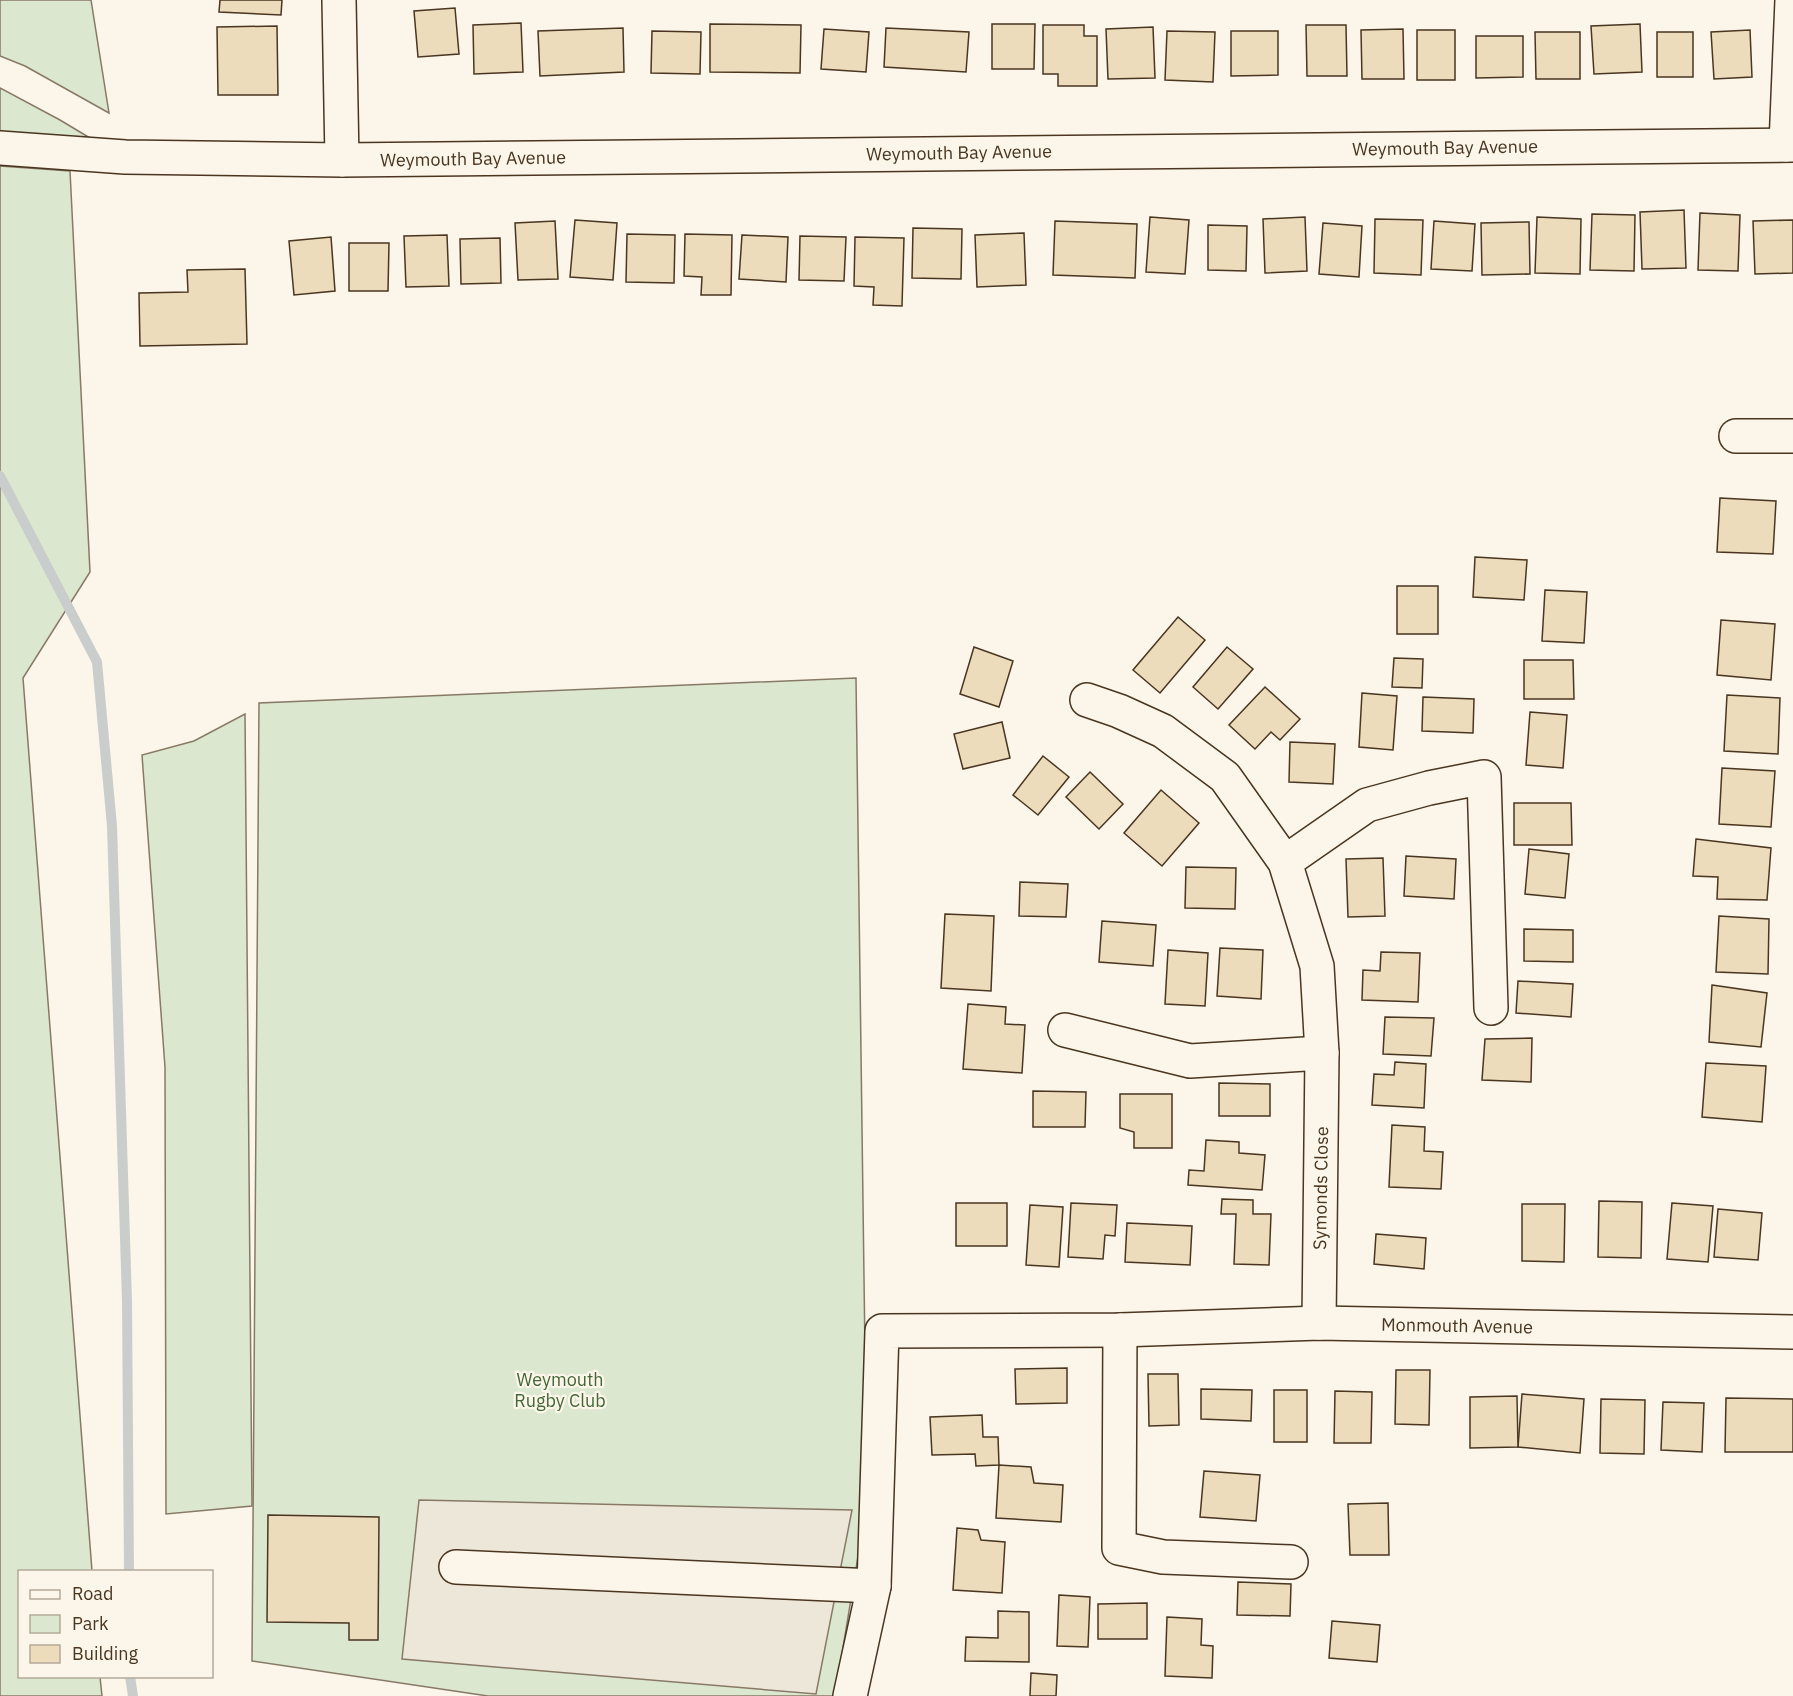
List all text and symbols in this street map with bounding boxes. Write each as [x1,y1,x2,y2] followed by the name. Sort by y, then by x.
[1352,134,1538,161] street label: Weymouth Bay Avenue
[866,139,1052,166] street label: Weymouth Bay Avenue
[380,145,566,172] street label: Weymouth Bay Avenue
[1308,1126,1333,1250] street label: Symonds Close
[1381,1313,1533,1338] street label: Monmouth Avenue
[514,1368,606,1412] park label: Weymouth Rugby Club
[18,1570,213,1678] legend
[72,1582,113,1605] text: Road
[72,1612,109,1635] text: Park
[72,1642,139,1665] text: Building

